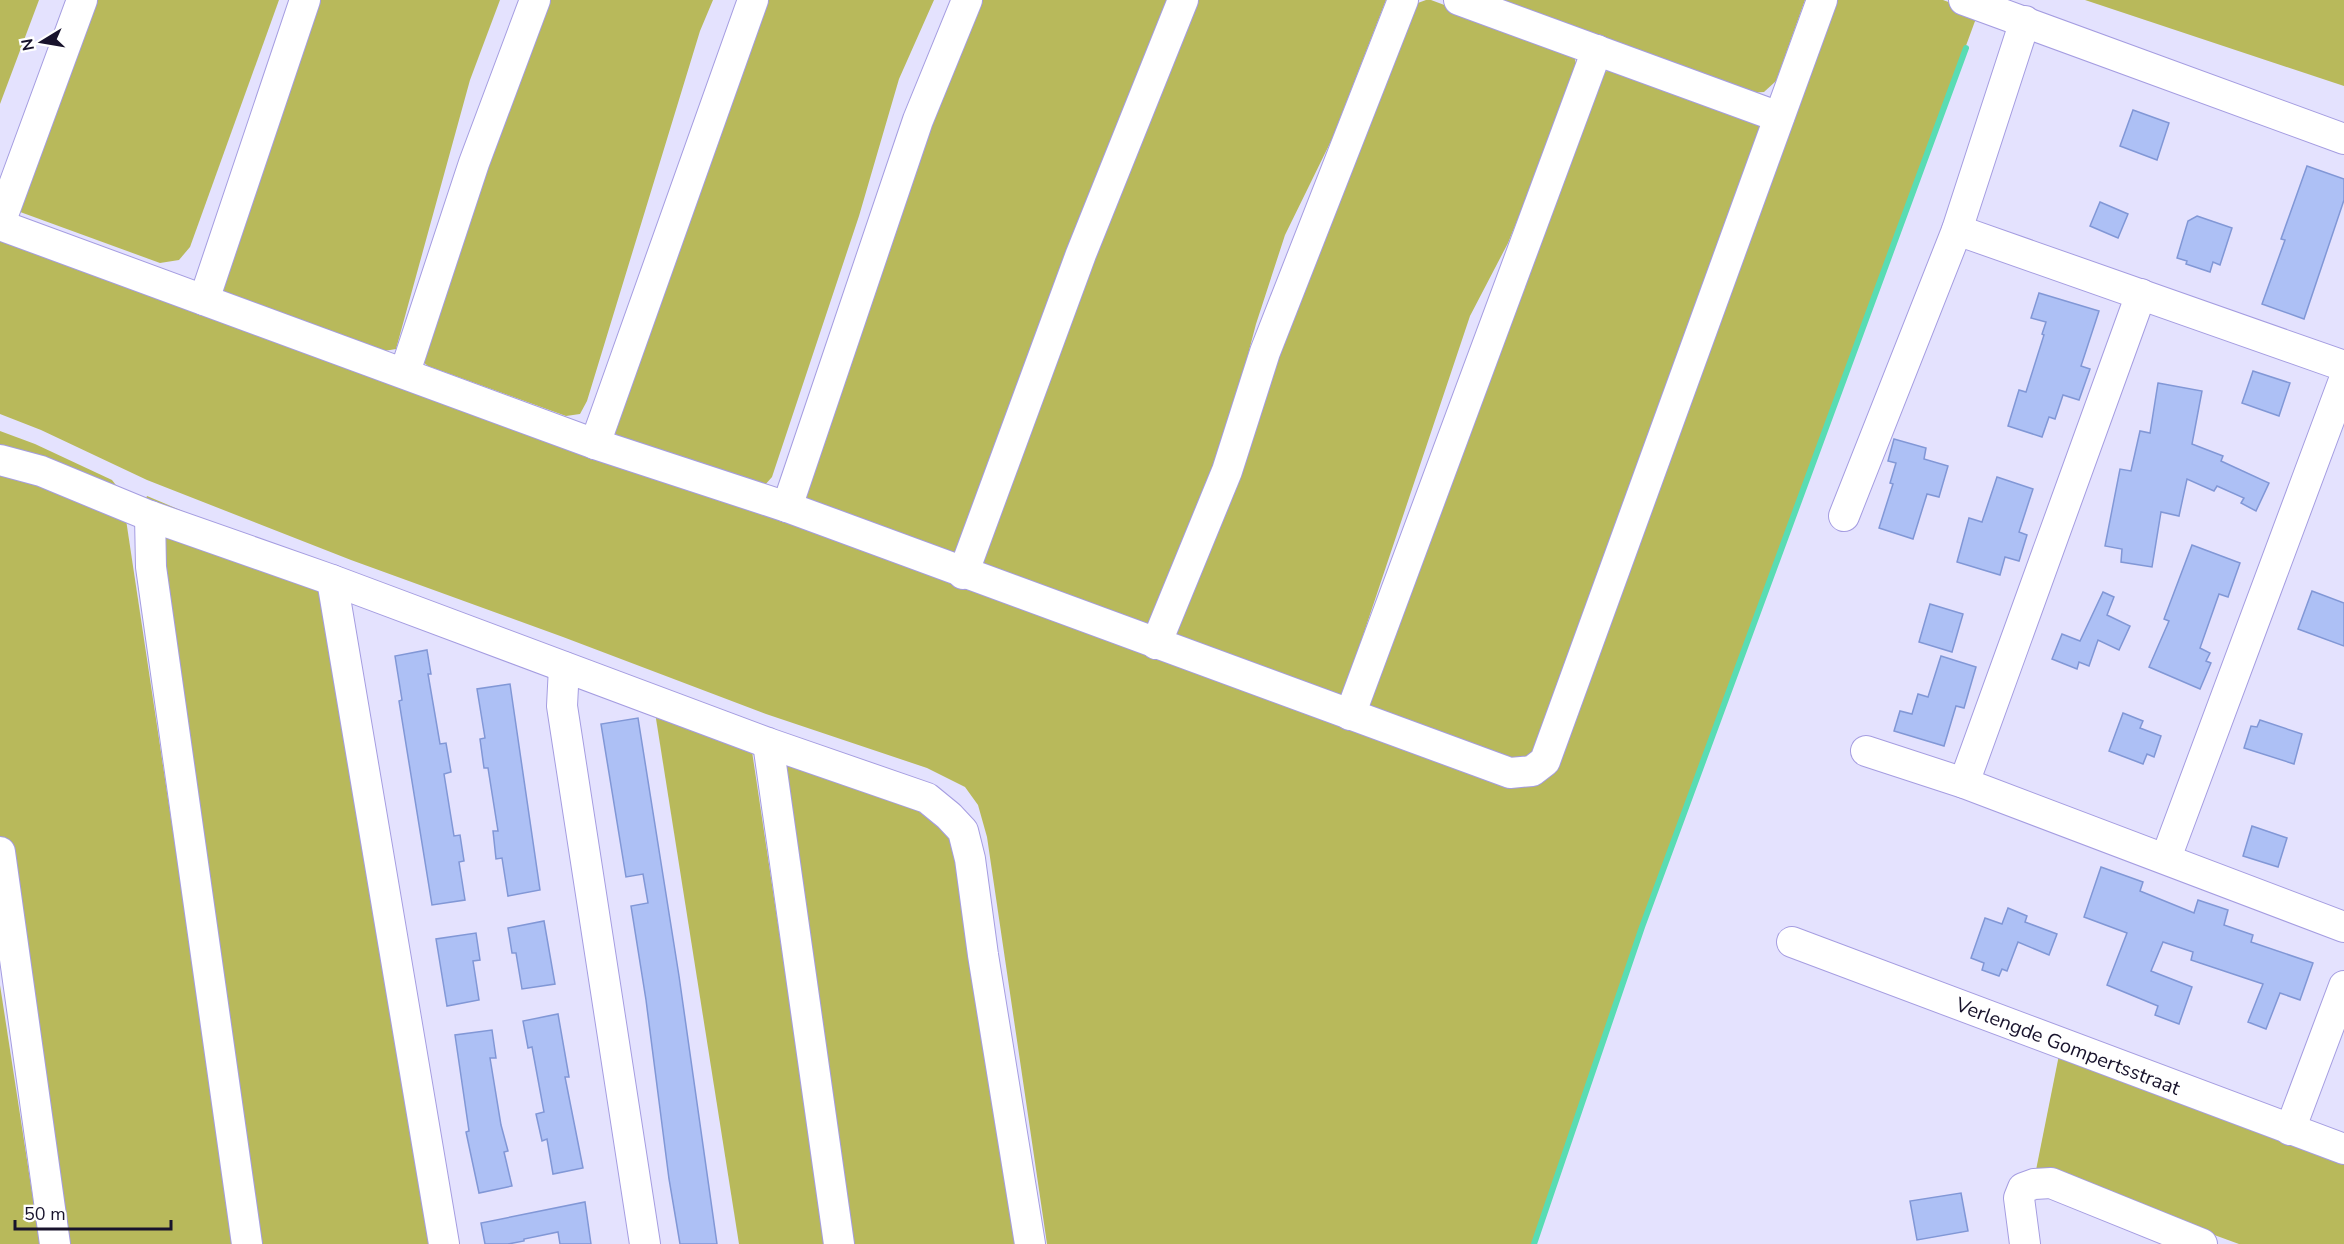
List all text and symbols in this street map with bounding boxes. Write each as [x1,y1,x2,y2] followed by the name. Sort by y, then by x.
[12,12,72,72] north arrow
[16,37,40,53] text: N
[1951,991,2185,1102] street label: Verlengde Gompertsstraat
[15,1193,171,1231] scale bar
[24,1202,66,1226] text: 50 m

